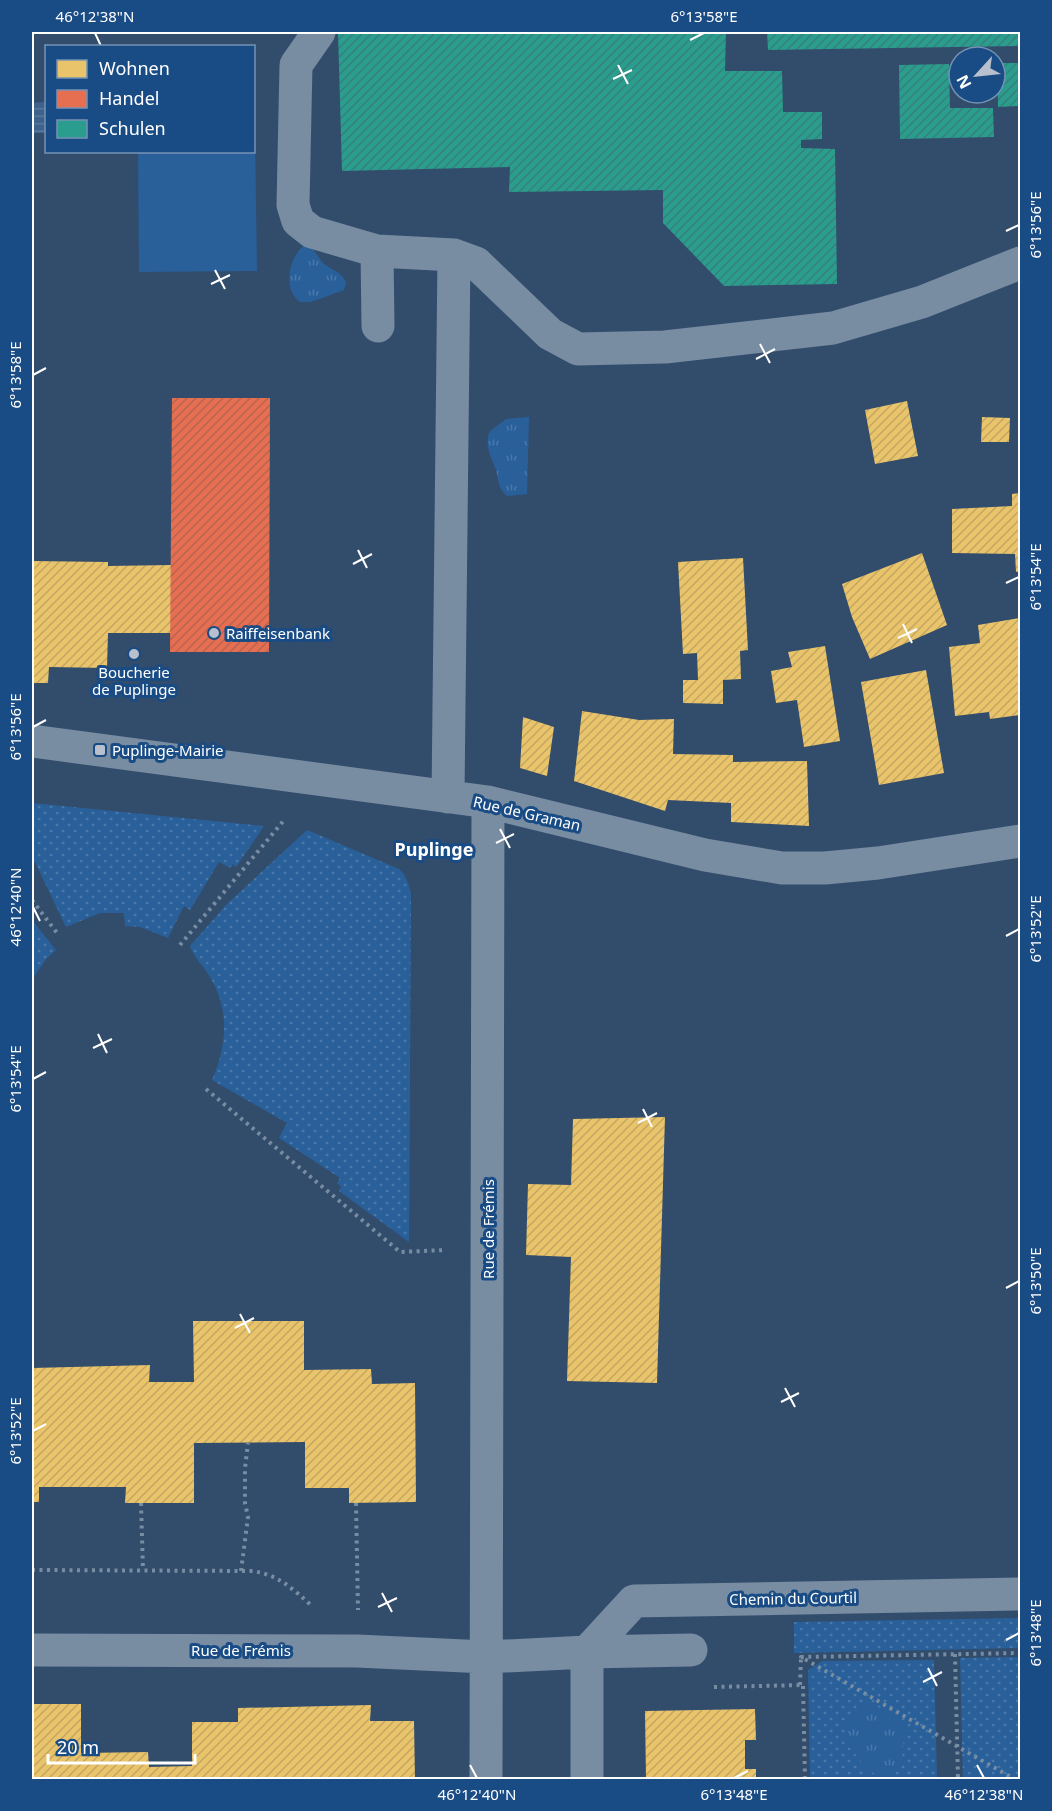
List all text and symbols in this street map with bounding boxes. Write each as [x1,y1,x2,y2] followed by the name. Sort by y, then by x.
[56,6,134,26] text: 46°12'38"N
[670,6,738,26] text: 6°13'58"E
[45,45,255,153] legend
[947,45,1007,105] north arrow
[99,56,170,80] text: Wohnen
[951,71,976,93] text: N
[99,86,159,110] text: Handel
[99,116,166,140] text: Schulen
[1025,191,1045,259] text: 6°13'56"E
[5,341,25,409] text: 6°13'58"E
[1025,543,1045,611] text: 6°13'54"E
[226,623,330,643] place label: Raiffeisenbank
[207,626,221,640] marker: Raiffeisenbank
[127,647,141,661] marker: Boucherie de Puplinge
[92,662,176,699] place label: Boucherie de Puplinge
[5,693,25,761] text: 6°13'56"E
[112,740,224,760] place label: Puplinge-Mairie
[93,743,107,757] marker: Puplinge-Mairie
[471,791,583,835] street label: Rue de Graman
[395,837,473,861] district label: Puplinge
[5,868,25,946] text: 46°12'40"N
[1025,895,1045,963] text: 6°13'52"E
[5,1045,25,1113] text: 6°13'54"E
[478,1179,498,1279] street label: Rue de Frémis
[1025,1247,1045,1315] text: 6°13'50"E
[5,1397,25,1465] text: 6°13'52"E
[729,1587,857,1609] street label: Chemin du Courtil
[1025,1599,1045,1667] text: 6°13'48"E
[191,1640,291,1660] street label: Rue de Frémis
[48,1727,195,1765] scale bar
[57,1735,99,1759] text: 20 m
[438,1784,516,1804] text: 46°12'40"N
[700,1784,768,1804] text: 6°13'48"E
[945,1784,1023,1804] text: 46°12'38"N

